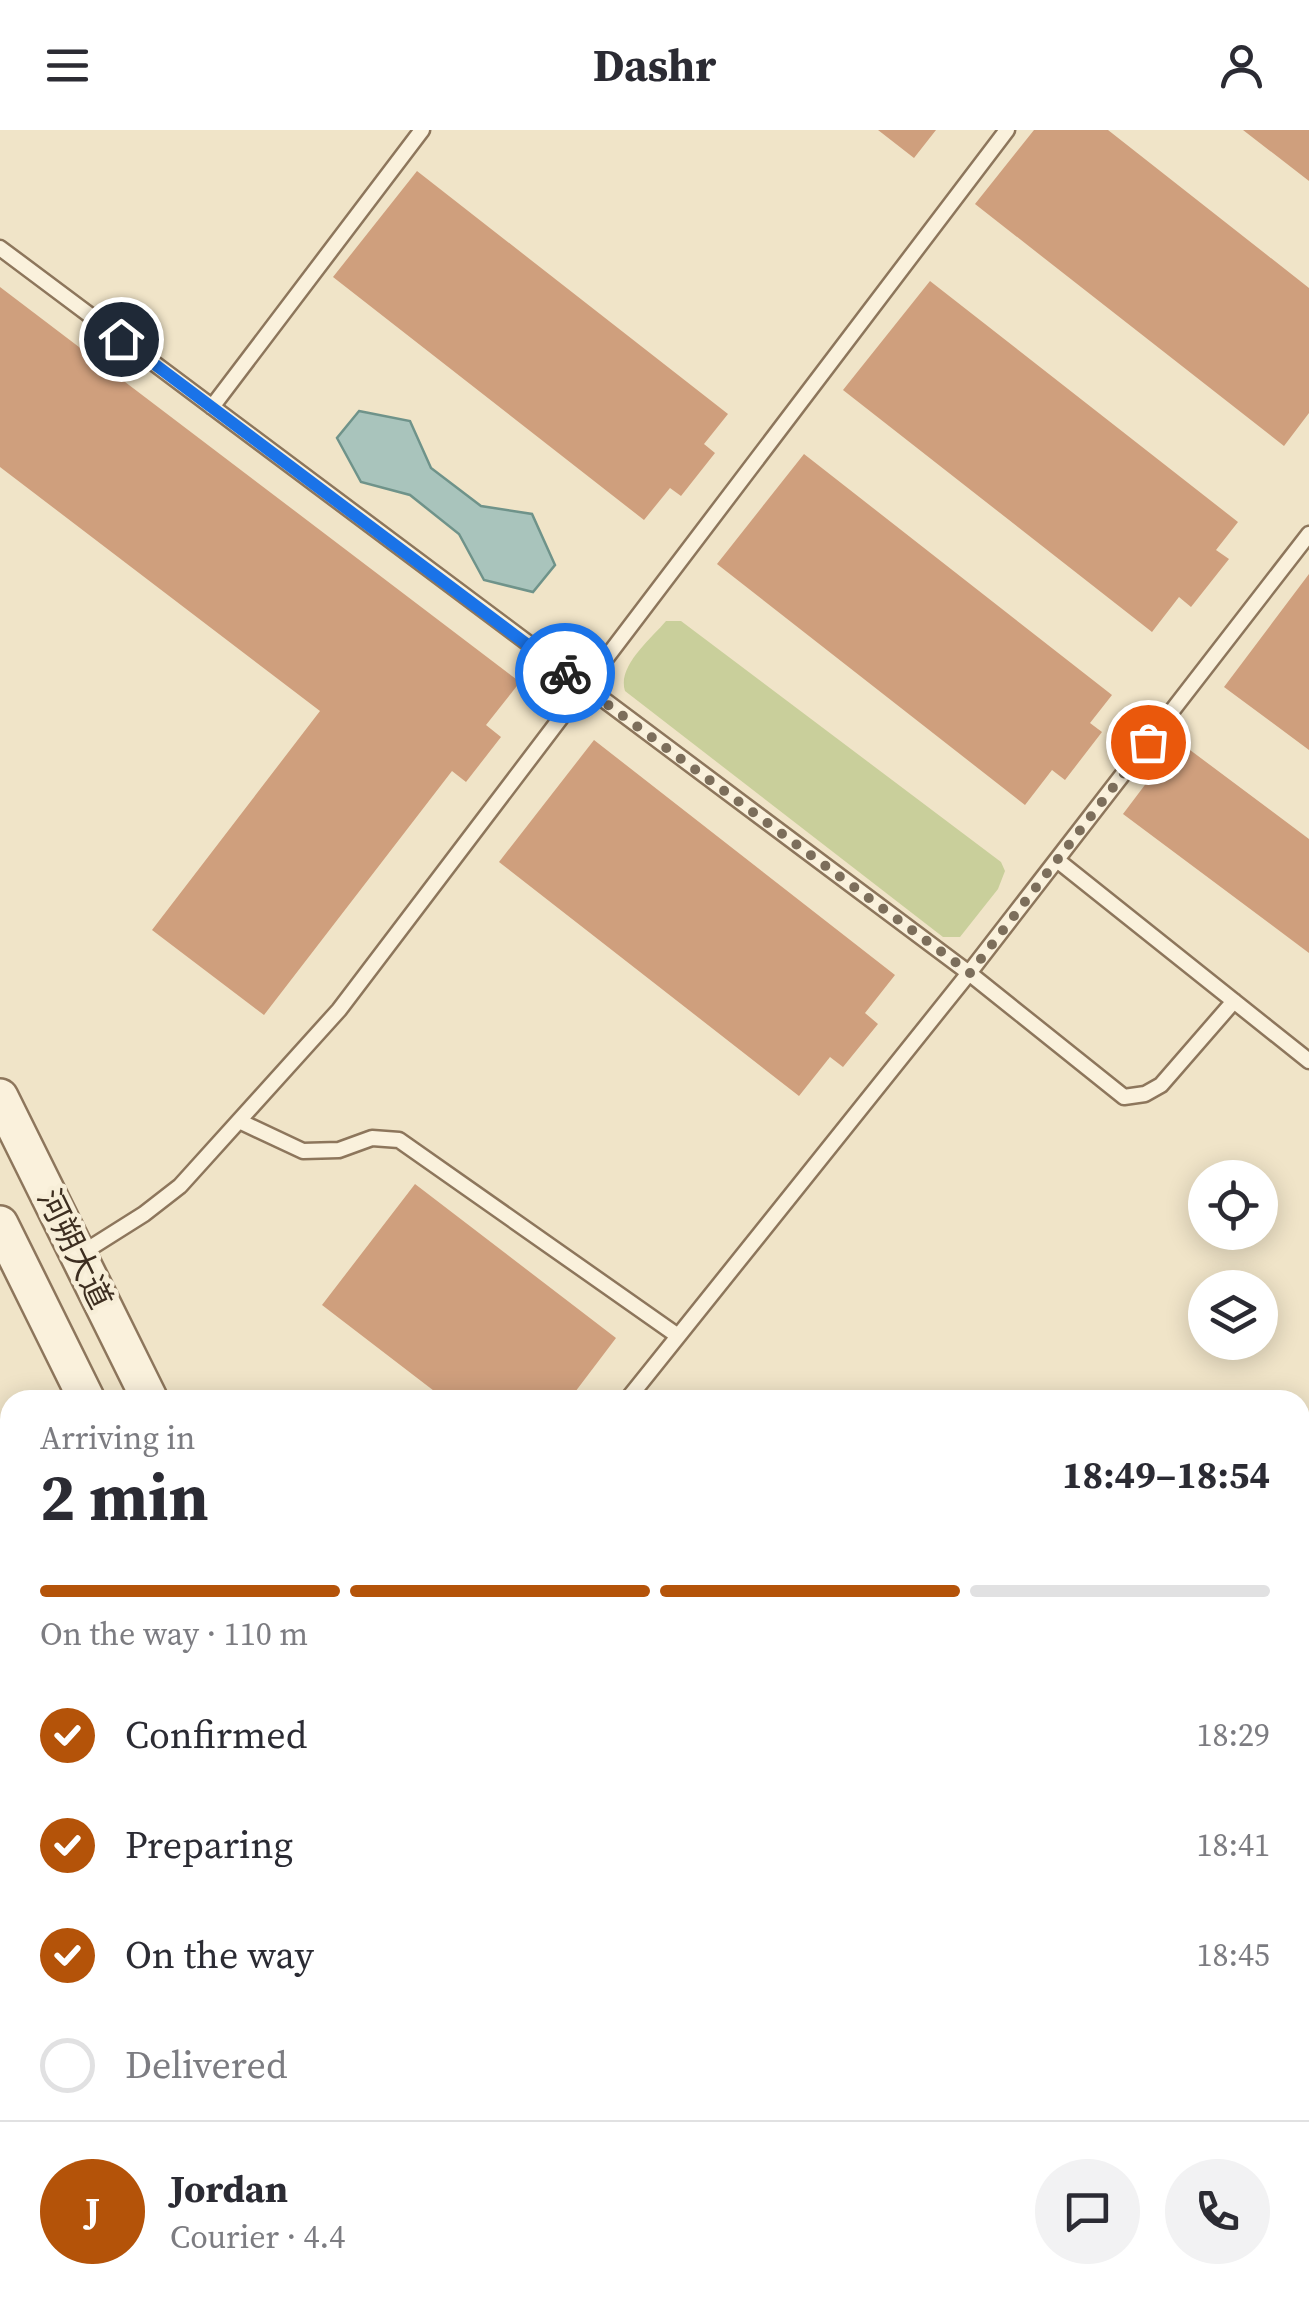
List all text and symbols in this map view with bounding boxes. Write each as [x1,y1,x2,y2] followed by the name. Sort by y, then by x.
[593,34,716,96] text: Dashr
[40,38,95,93] icon: menu
[1214,38,1269,93] icon: person
[79,297,164,382] pin
[94,312,149,367] icon: home
[515,623,615,723] courier
[538,646,593,701] icon: bike
[1106,700,1191,785] pin
[1121,715,1176,770] icon: bag
[1188,1160,1278,1360] map controls
[1188,1160,1278,1250] button: locate
[27,1182,123,1316] street label: 河朔大道
[1188,1270,1278,1360] button: layers
[40,1416,195,1460] text: Arriving in
[1062,1449,1270,1501] text: 18:49–18:54
[40,1453,209,1542] text: 2 min
[40,1612,308,1656] text: On the way · 110 m
[40,1708,95,1763] icon: check
[125,1709,307,1761] text: Confirmed
[1196,1713,1270,1757] text: 18:29
[40,1818,95,1873] icon: check
[125,1819,293,1871] text: Preparing
[1196,1823,1270,1867] text: 18:41
[40,1928,95,1983] icon: check
[125,1929,314,1981] text: On the way
[1196,1933,1270,1977] text: 18:45
[125,2039,288,2091] text: Delivered
[1035,2159,1140,2264] button: chat
[1165,2159,1270,2264] button: phone
[170,2163,288,2215] text: Jordan
[85,2185,100,2237] text: J
[170,2215,345,2259] text: Courier · 4.4

